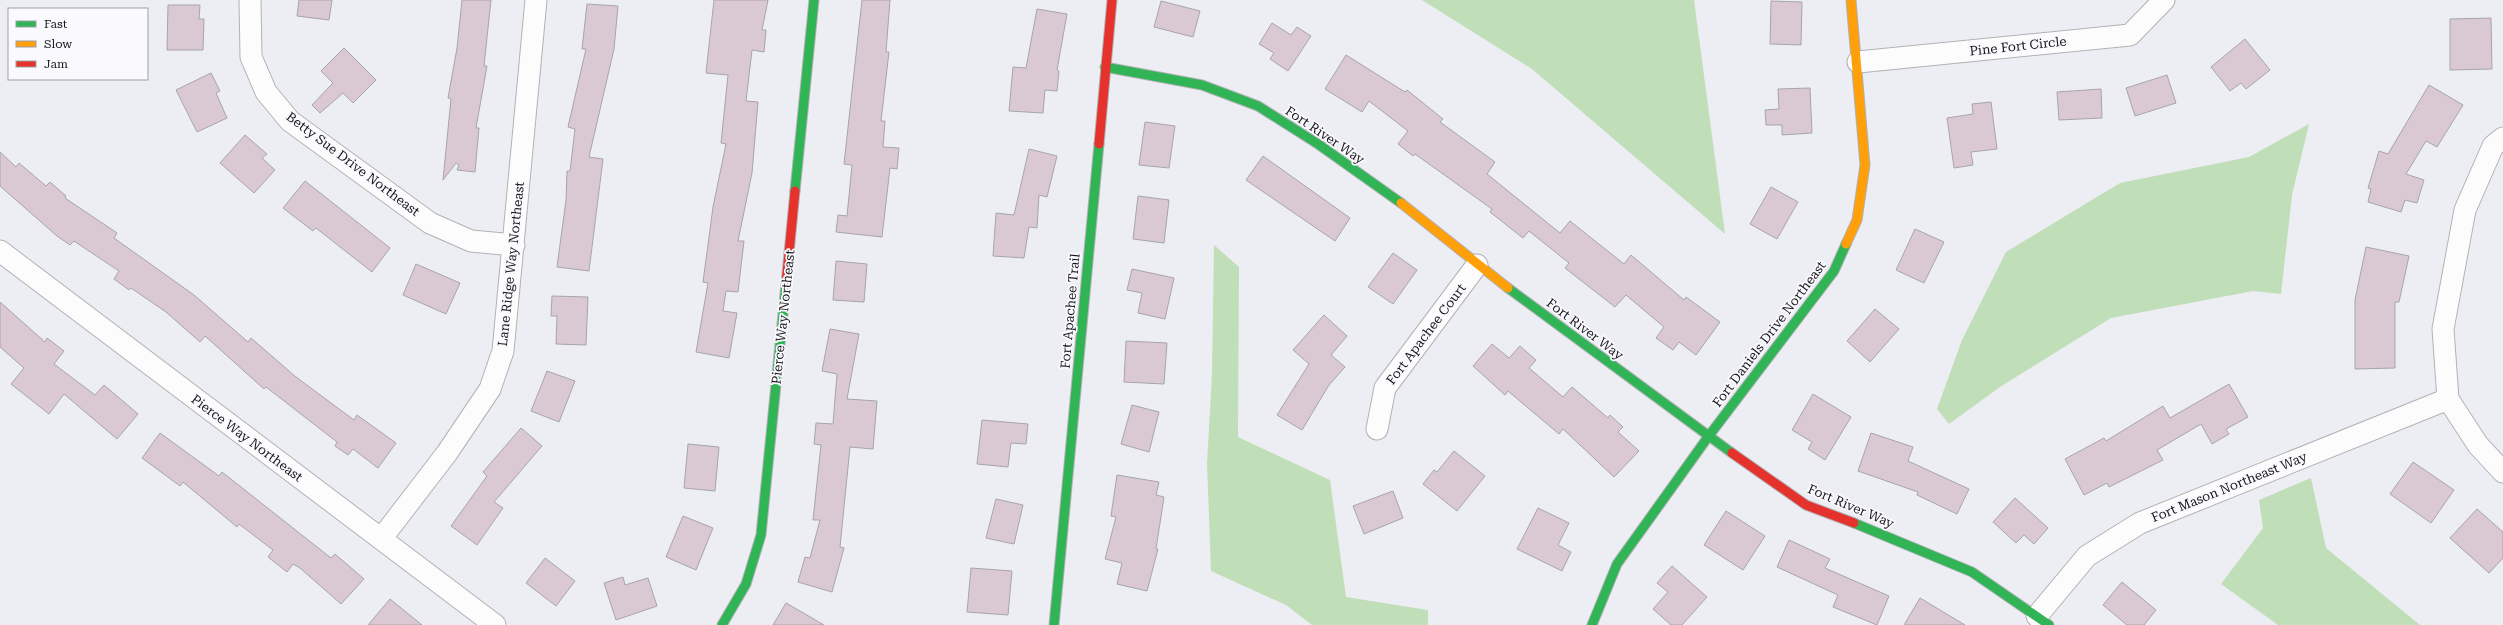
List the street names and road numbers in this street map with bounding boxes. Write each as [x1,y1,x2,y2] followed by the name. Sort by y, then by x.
[1969,33,2067,59] street label: Pine Fort Circle
[1283,103,1368,167] street label: Fort River Way
[283,109,423,219] street label: Betty Sue Drive Northeast
[495,181,527,347] street label: Lane Ridge Way Northeast
[768,249,798,385] street label: Pierce Way Northeast
[1057,253,1083,369] street label: Fort Apachee Trail
[1709,258,1829,410] street label: Fort Daniels Drive Northeast
[1383,281,1469,387] street label: Fort Apachee Court
[1544,295,1627,363] street label: Fort River Way
[189,391,306,485] street label: Pierce Way Northeast
[2149,449,2309,525] street label: Fort Mason Northeast Way
[1806,481,1897,531] street label: Fort River Way

